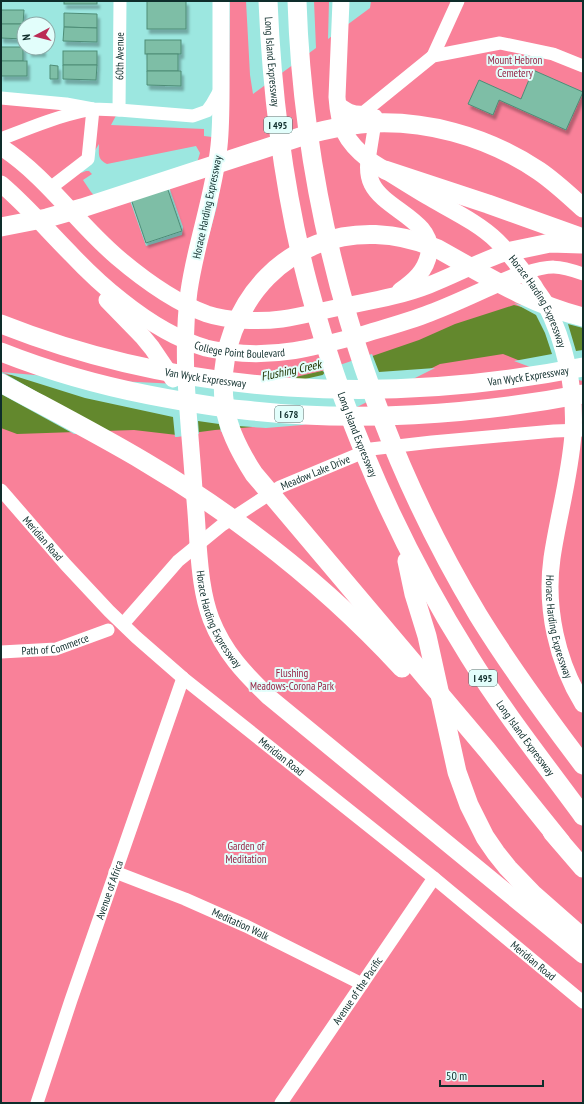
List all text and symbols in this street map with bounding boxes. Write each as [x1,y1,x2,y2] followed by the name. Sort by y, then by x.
[16,16,56,56] north arrow
[262,17,283,108] street label: Long Island Expressway
[112,32,127,80] street label: 60th Avenue
[19,33,33,41] text: N
[488,53,542,80] park label: Mount Hebron Cemetery
[264,117,292,133] road number: I 495
[189,153,225,260] street label: Horace Harding Expressway
[506,252,570,350] street label: Horace Harding Expressway
[193,338,286,361] street label: College Point Boulevard
[260,356,324,384] water label: Flushing Creek
[486,363,571,389] street label: Van Wyck Expressway
[163,364,248,391] street label: Van Wyck Expressway
[335,390,381,480] street label: Long Island Expressway
[275,406,303,422] road number: I 678
[278,451,352,493] street label: Meadow Lake Drive
[20,513,66,564] street label: Meridian Road
[193,570,245,671] street label: Horace Harding Expressway
[543,575,576,681] street label: Horace Harding Expressway
[21,630,91,658] street label: Path of Commerce
[250,666,335,693] park label: Flushing Meadows-Corona Park
[469,670,497,686] road number: I 495
[493,698,558,779] street label: Long Island Expressway
[256,734,307,779] street label: Meridian Road
[225,839,267,866] park label: Garden of Meditation
[93,859,126,921] street label: Avenue of Africa
[210,905,272,944] street label: Meditation Walk
[508,938,559,983] street label: Meridian Road
[329,954,386,1027] street label: Avenue of the Pacific
[440,1062,543,1088] scale bar
[446,1068,467,1083] text: 50 m

